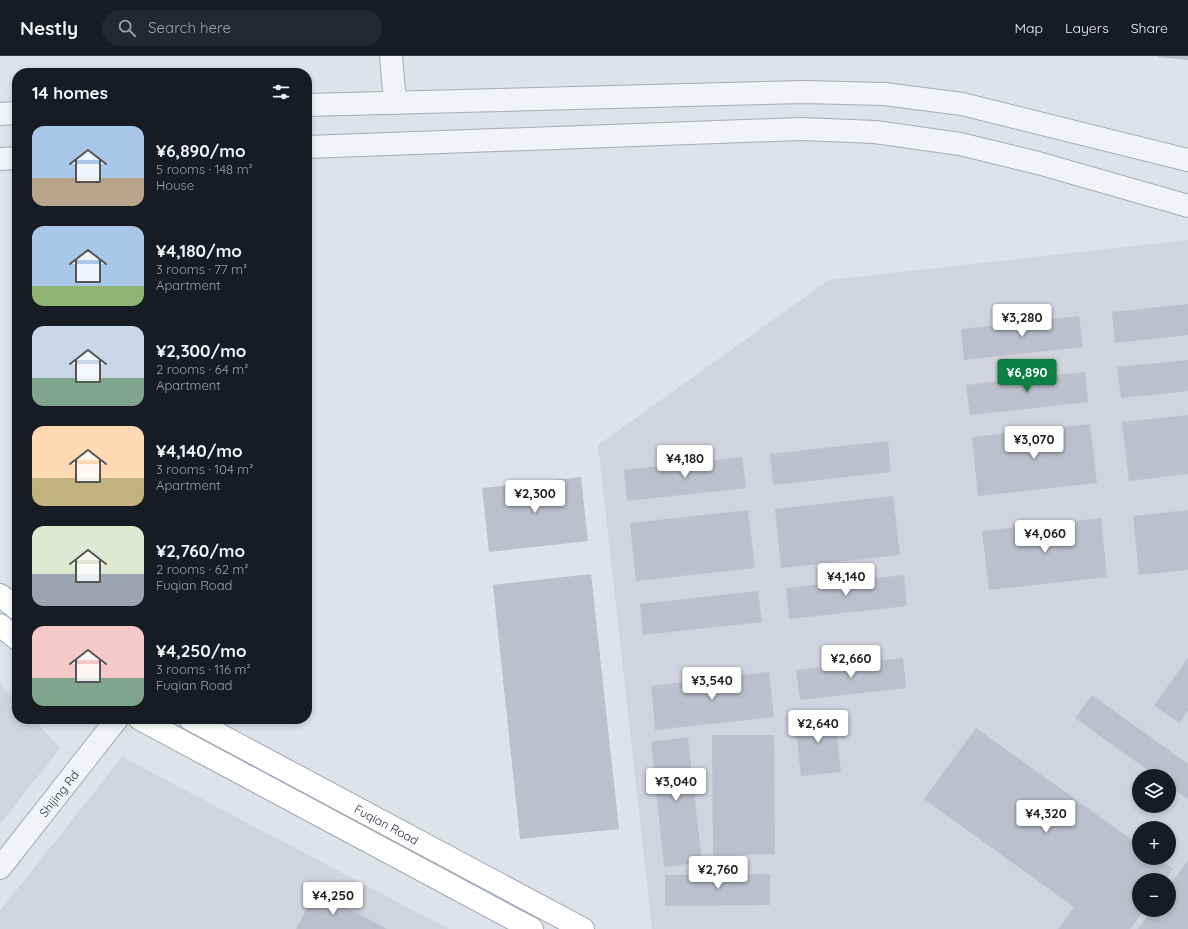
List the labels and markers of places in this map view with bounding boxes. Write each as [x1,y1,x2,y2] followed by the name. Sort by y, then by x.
[989,304,1055,338] pin: ¥3,280
[994,359,1060,393] pin: ¥6,890
[1001,426,1067,460] pin: ¥3,070
[652,445,718,479] pin: ¥4,180
[502,480,568,514] pin: ¥2,300
[1012,520,1078,554] pin: ¥4,060
[813,563,879,597] pin: ¥4,140
[818,645,884,679] pin: ¥2,660
[679,667,745,701] pin: ¥3,540
[785,710,851,744] pin: ¥2,640
[643,768,709,802] pin: ¥3,040
[1013,800,1079,834] pin: ¥4,320
[685,856,751,890] pin: ¥2,760
[300,882,366,916] pin: ¥4,250

